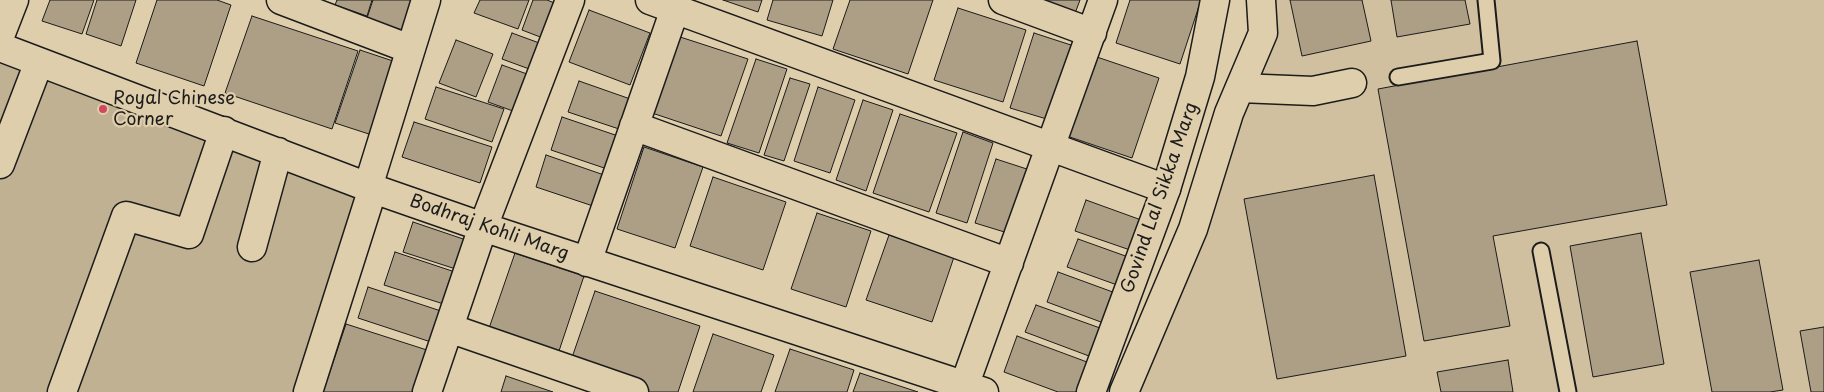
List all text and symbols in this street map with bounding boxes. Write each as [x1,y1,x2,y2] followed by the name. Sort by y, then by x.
[113,88,235,130] place label: Royal Chinese Corner
[1117,100,1203,296] street label: Govind Lal Sikka Marg
[97,103,109,115] marker: Royal Chinese Corner
[407,191,571,265] street label: Bodhraj Kohli Marg

